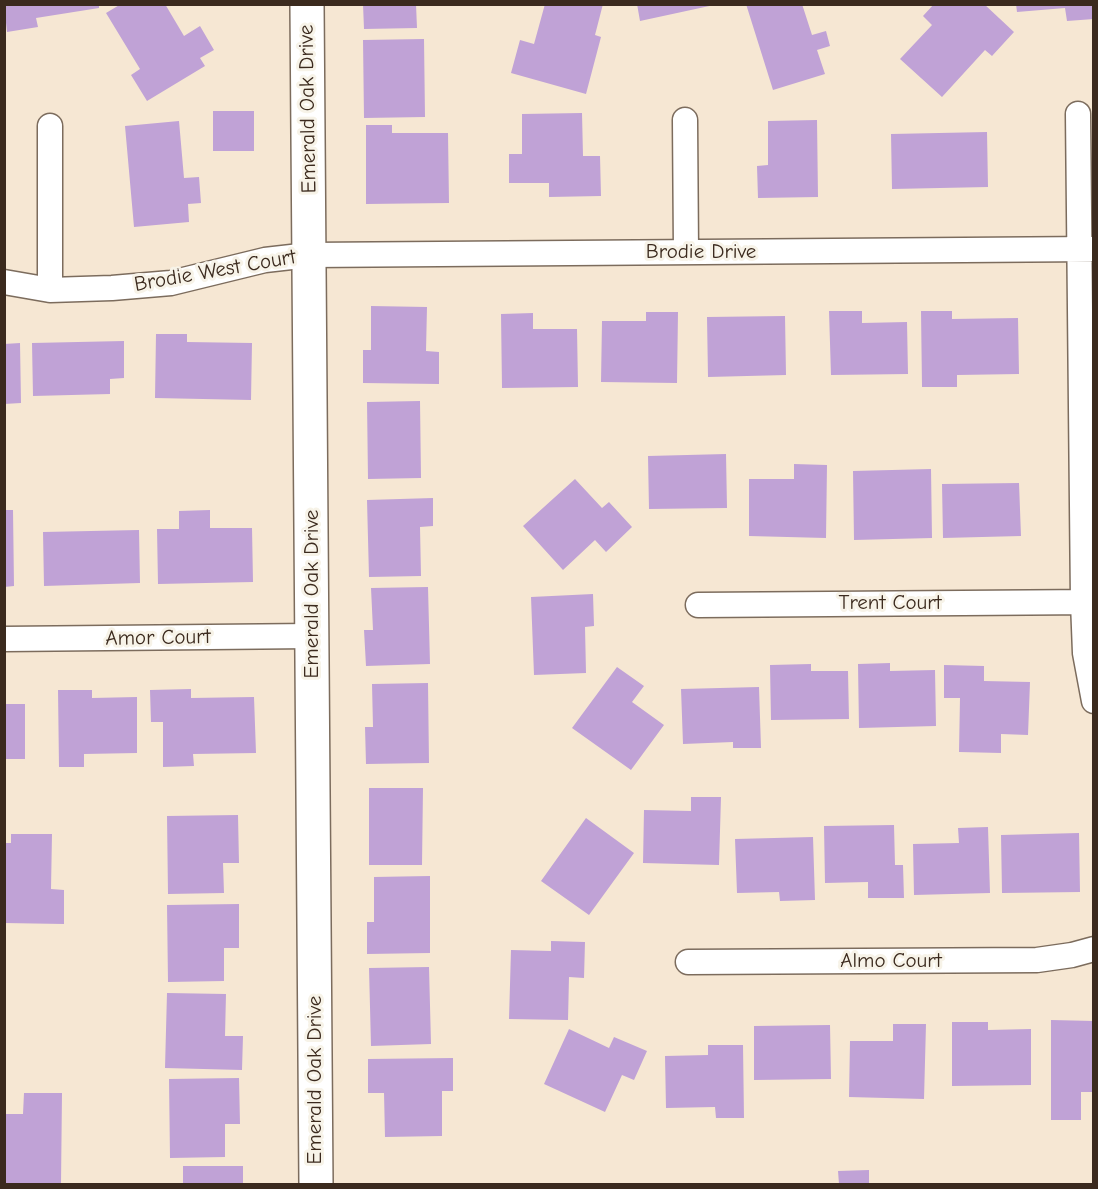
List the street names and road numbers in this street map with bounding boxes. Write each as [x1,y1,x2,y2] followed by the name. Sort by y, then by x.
[294,24,322,194] street label: Emerald Oak Drive
[646,239,756,265] street label: Brodie Drive
[132,244,298,298] street label: Brodie West Court
[299,510,325,678] street label: Emerald Oak Drive
[838,590,942,616] street label: Trent Court
[105,624,211,652] street label: Amor Court
[840,948,942,974] street label: Almo Court
[302,996,328,1164] street label: Emerald Oak Drive

